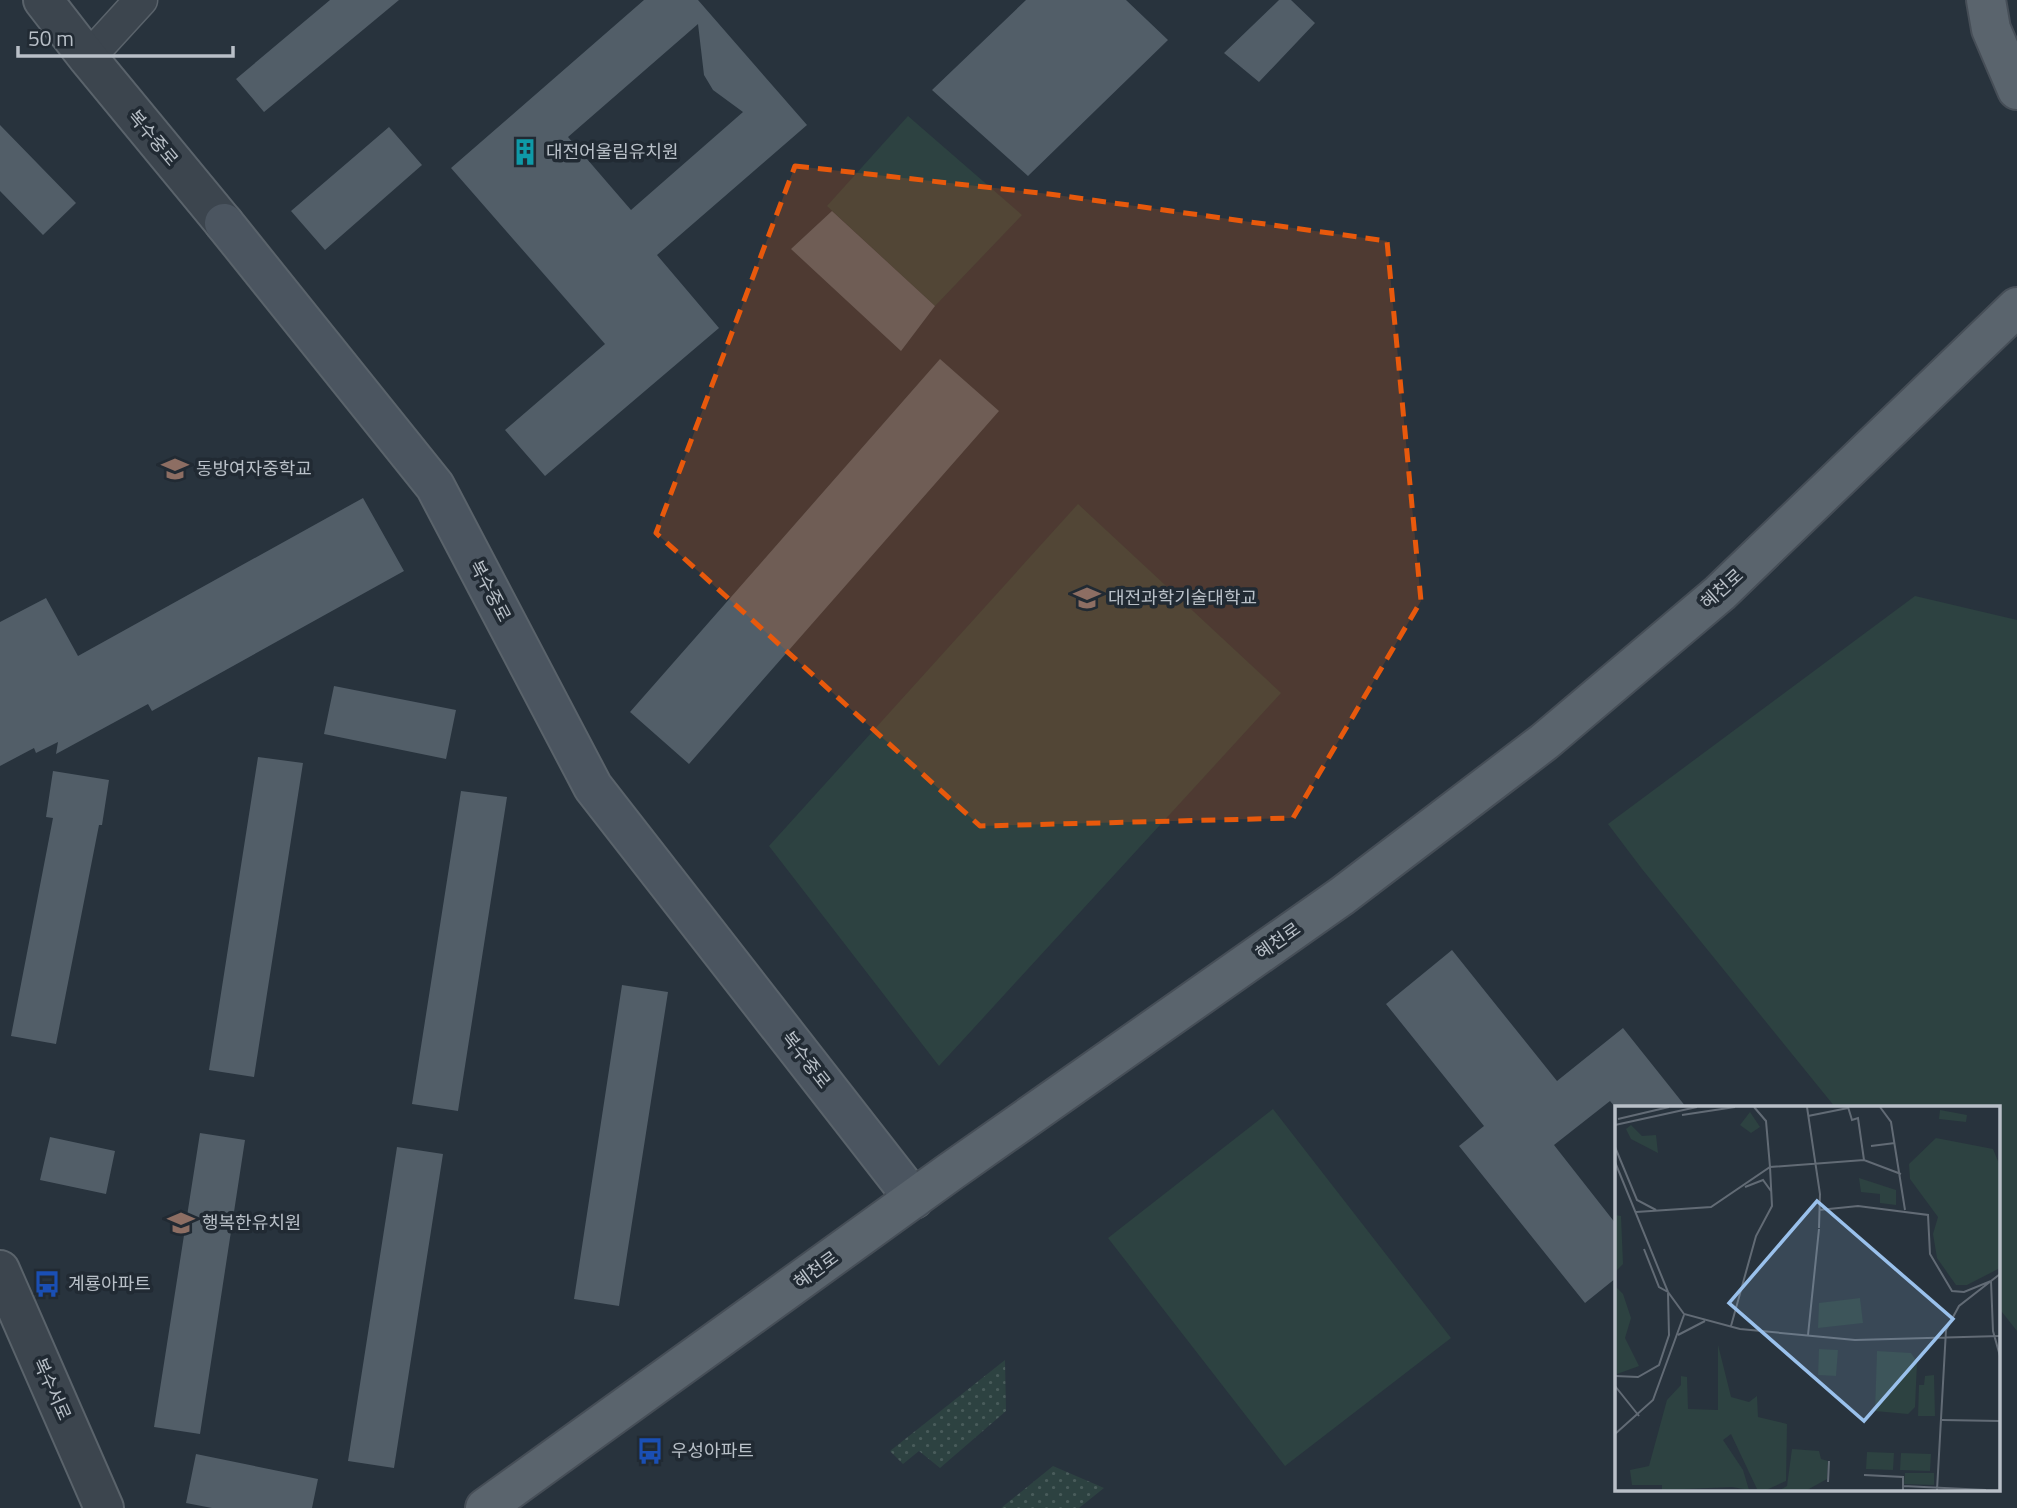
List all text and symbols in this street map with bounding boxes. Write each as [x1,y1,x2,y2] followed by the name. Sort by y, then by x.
[18,14,233,58] scale bar
[28,22,74,54] text: 50 m
[122,104,185,172] street label: 복수중로
[510,137,540,167] building icon: 대전어울림유치원
[546,138,678,165] place label: 대전어울림유치원
[160,454,190,484] school or university icon: 동방여자중학교
[196,455,312,482] place label: 동방여자중학교
[463,555,518,626] street label: 복수중로
[1694,562,1749,615] street label: 혜천로
[1072,583,1102,613] school or university icon: 대전과학기술대학교
[1108,584,1257,611] place label: 대전과학기술대학교
[1250,915,1306,966] street label: 혜천로
[775,1025,837,1094] street label: 복수중로
[1615,1106,2000,1490] inset map
[166,1208,196,1238] school or university icon: 행복한유치원
[202,1209,301,1236] place label: 행복한유치원
[788,1244,844,1295] street label: 혜천로
[32,1269,62,1299] bus stop icon: 계룡아파트
[68,1270,151,1297] place label: 계룡아파트
[27,1353,78,1425] street label: 복수서로
[635,1436,665,1466] bus stop icon: 우성아파트
[671,1437,754,1464] place label: 우성아파트

